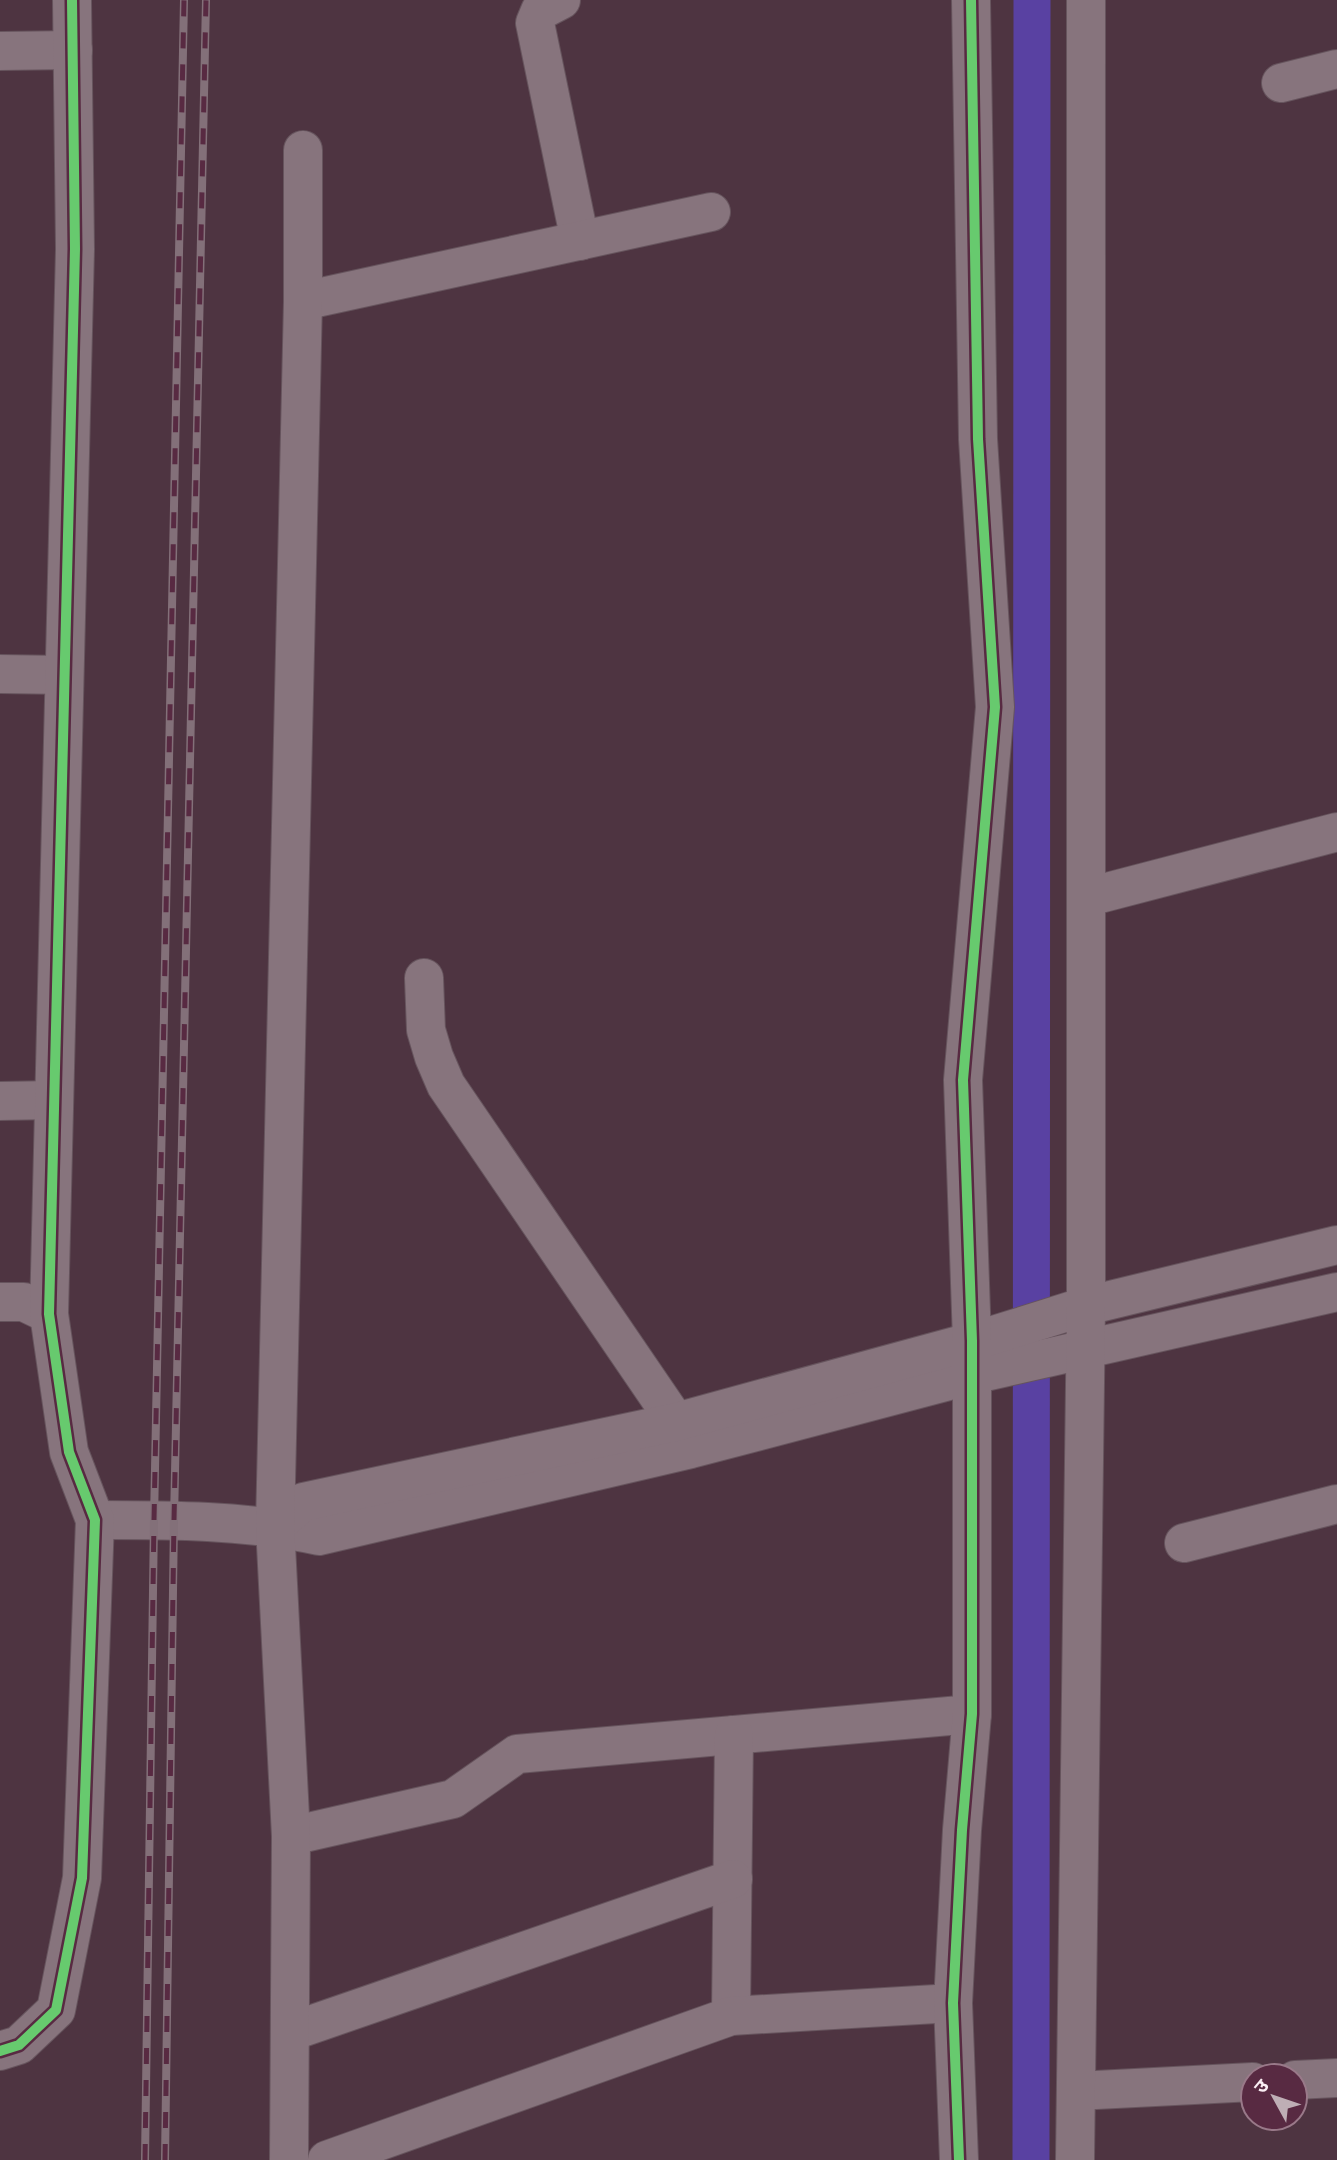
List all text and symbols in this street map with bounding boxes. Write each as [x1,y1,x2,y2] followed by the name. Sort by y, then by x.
[1239,2062,1309,2132] north arrow
[1247,2073,1275,2099] text: उ

